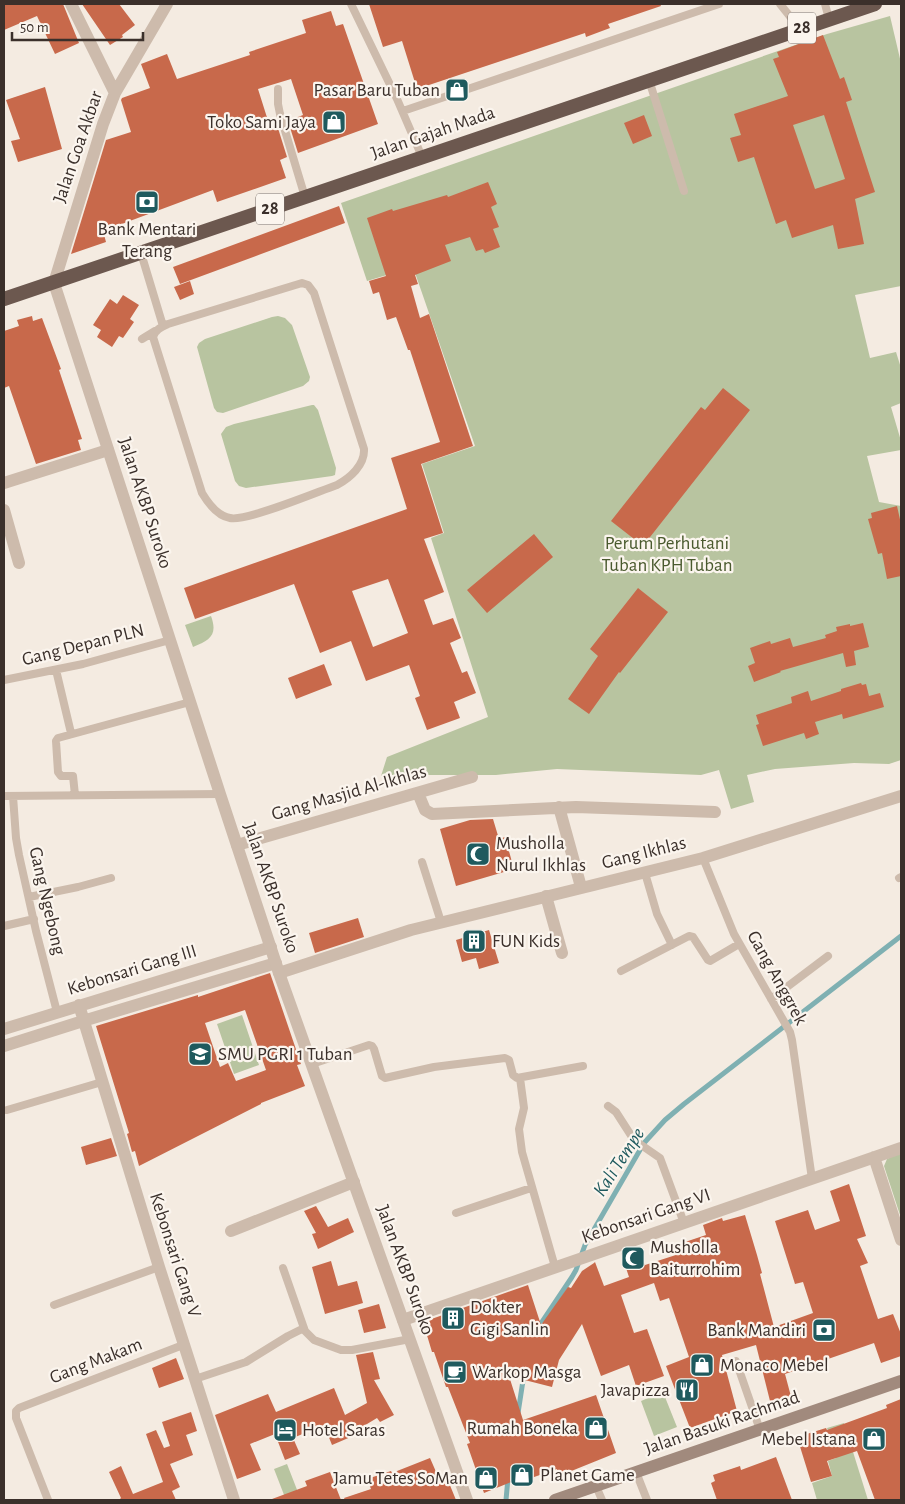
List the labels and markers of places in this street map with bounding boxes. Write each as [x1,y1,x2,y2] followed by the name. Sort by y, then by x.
[444,77,470,103] shop icon: Pasar Baru Tuban
[313,81,440,100] place label: Pasar Baru Tuban
[321,109,347,135] shop icon: Toko Sami Jaya
[207,113,316,132] place label: Toko Sami Jaya
[134,189,160,215] bank icon: Bank Mentari Terang
[98,220,196,261] place label: Bank Mentari Terang
[496,834,586,875] place label: Musholla Nurul Ikhlas
[465,841,491,867] mosque icon: Musholla Nurul Ikhlas
[461,928,487,954] building icon: FUN Kids
[492,932,560,951] place label: FUN Kids
[187,1041,213,1067] school or university icon: SMU PGRI 1 Tuban
[218,1045,352,1064] place label: SMU PGRI 1 Tuban
[650,1238,740,1279] place label: Musholla Baiturrohim
[620,1245,646,1271] mosque icon: Musholla Baiturrohim
[470,1298,549,1339] place label: Dokter Gigi Sanlin
[440,1305,466,1331] building icon: Dokter Gigi Sanlin
[811,1317,837,1343] bank icon: Bank Mandiri
[707,1321,806,1340] place label: Bank Mandiri
[689,1352,715,1378] shop icon: Monaco Mebel
[720,1356,829,1375] place label: Monaco Mebel
[442,1359,468,1385] cafe icon: Warkop Masga
[472,1363,582,1382] place label: Warkop Masga
[674,1377,700,1403] restaurant icon: Javapizza
[601,1381,670,1400] place label: Javapizza
[583,1415,609,1441] shop icon: Rumah Boneka
[272,1417,298,1443] hotel icon: Hotel Saras
[467,1419,578,1438] place label: Rumah Boneka
[302,1421,385,1440] place label: Hotel Saras
[861,1426,887,1452] shop icon: Mebel Istana
[761,1430,856,1449] place label: Mebel Istana
[509,1462,535,1488] shop icon: Planet Game
[473,1465,499,1491] shop icon: Jamu Tetes SoMan
[540,1466,635,1485] place label: Planet Game
[333,1469,468,1488] place label: Jamu Tetes SoMan

